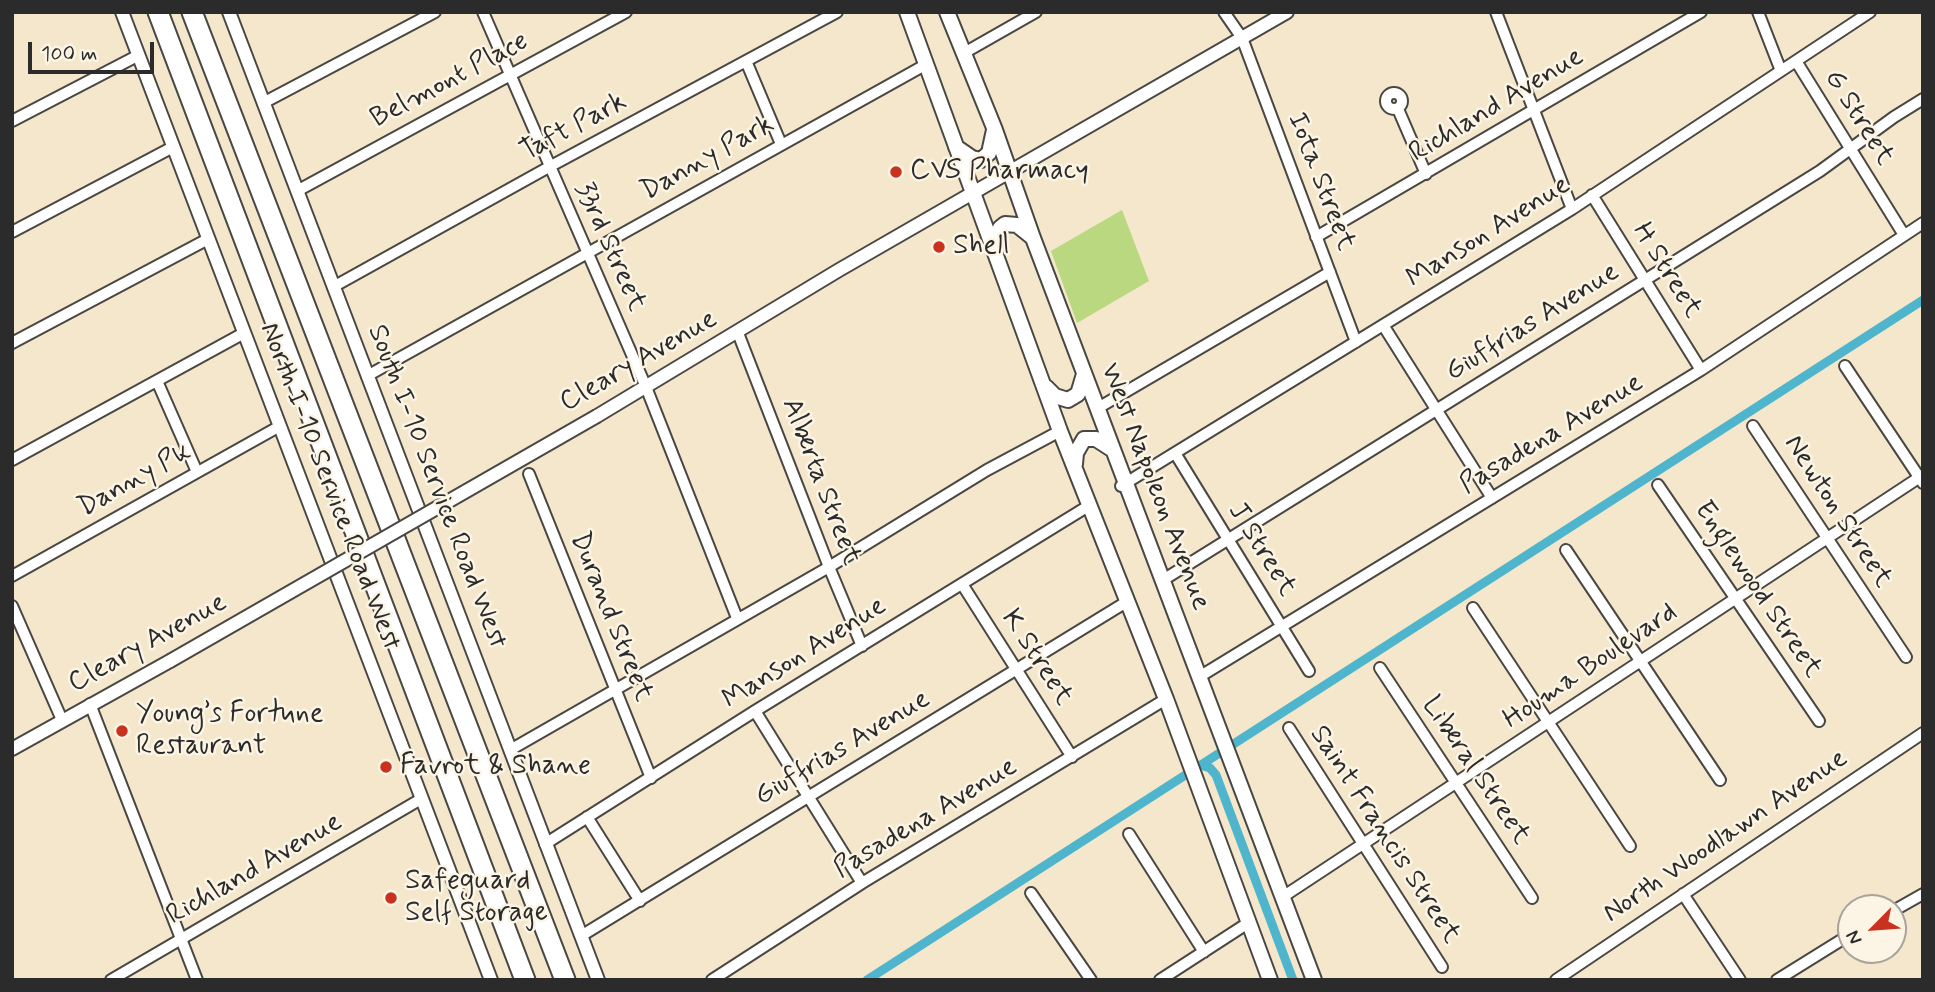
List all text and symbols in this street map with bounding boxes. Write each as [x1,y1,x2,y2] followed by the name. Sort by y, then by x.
[365,25,535,137] street label: Belmont Place
[32,28,158,72] scale bar
[41,40,97,68] text: 100 m
[1404,41,1590,171] street label: Richland Avenue
[1816,64,1900,172] street label: G Street
[515,86,633,170] street label: Taft Park
[1278,108,1362,256] street label: Iota Street
[636,109,780,209] street label: Danny Park
[910,155,1089,189] place label: CVS Pharmacy
[888,164,904,180] marker: CVS Pharmacy
[1401,169,1577,297] street label: Manson Avenue
[566,177,652,317] street label: 33rd Street
[1624,217,1708,325] street label: H Street
[953,230,1009,264] place label: Shell
[931,239,947,255] marker: Shell
[1440,256,1626,390] street label: Giuffrias Avenue
[554,303,724,421] street label: Cleary Avenue
[251,318,407,656] street label: North I-10 Service Road West
[359,320,513,654] street label: South I-10 Service Road West
[1091,359,1217,615] street label: West Napoleon Avenue
[1454,367,1650,503] street label: Pasadena Avenue
[773,394,867,570] street label: Alberta Street
[1775,429,1899,595] street label: Newton Street
[73,436,197,526] street label: Danny Pk
[1686,495,1828,685] street label: Englewood Street
[1219,497,1303,603] street label: J Street
[561,527,659,707] street label: Durand Street
[63,587,233,701] street label: Cleary Avenue
[717,590,893,718] street label: Manson Avenue
[1498,596,1684,738] street label: Houma Boulevard
[993,604,1079,712] street label: K Street
[749,684,937,814] street label: Giuffrias Avenue
[1413,691,1537,851] street label: Liberal Street
[136,698,323,764] place label: Young’s Fortune Restaurant
[1301,720,1467,950] street label: Saint Francis Street
[114,723,130,739] marker: Young’s Fortune Restaurant
[1597,743,1855,931] street label: North Woodlawn Avenue
[400,750,591,784] place label: Favrot & Shane
[828,751,1024,887] street label: Pasadena Avenue
[378,759,394,775] marker: Favrot & Shane
[161,806,349,934] street label: Richland Avenue
[405,865,548,931] place label: Safeguard Self Storage
[383,890,399,906] marker: Safeguard Self Storage
[1837,894,1907,964] north arrow
[1840,926,1868,948] text: N

